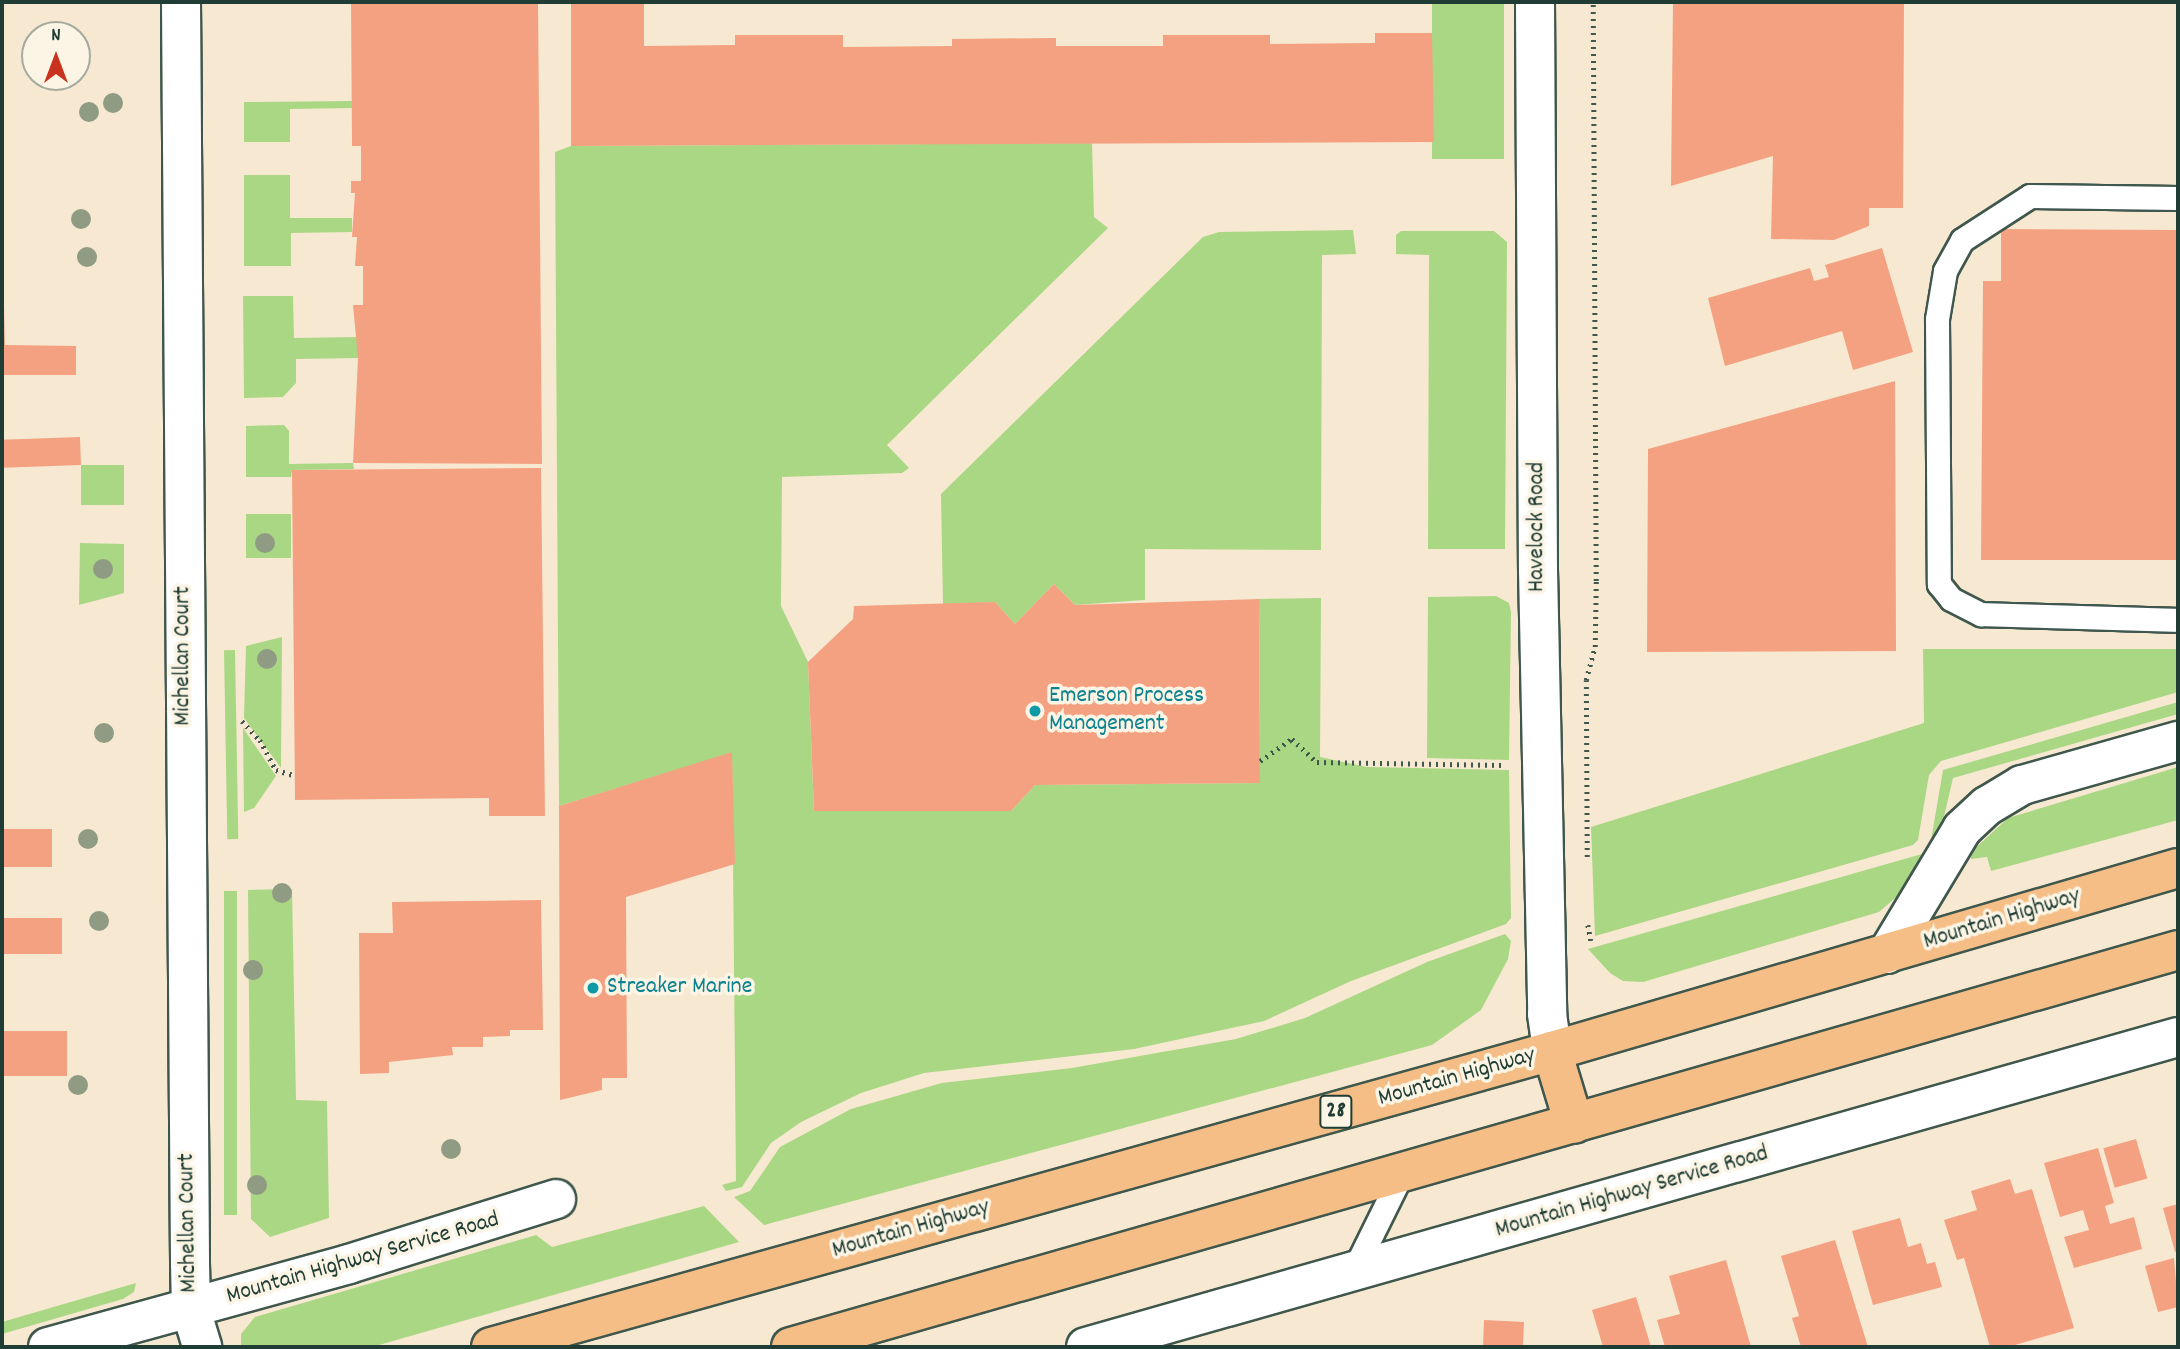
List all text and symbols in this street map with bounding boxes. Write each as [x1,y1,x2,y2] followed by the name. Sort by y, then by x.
[21,21,91,91] north arrow
[51,23,61,50] text: N
[1524,462,1552,592] street label: Havelock Road
[170,586,198,726] street label: Michellan Court
[1049,683,1204,739] place label: Emerson Process Management
[1027,703,1043,719] marker: Emerson Process Management
[1920,883,2084,957] street label: Mountain Highway
[607,974,752,1002] place label: Streaker Marine
[585,980,601,996] marker: Streaker Marine
[1375,1042,1539,1114] street label: Mountain Highway
[1318,1092,1354,1132] road number: 28
[1492,1140,1772,1246] street label: Mountain Highway Service Road
[173,1153,205,1293] street label: Michellan Court
[829,1194,993,1266] street label: Mountain Highway
[223,1206,503,1312] street label: Mountain Highway Service Road

